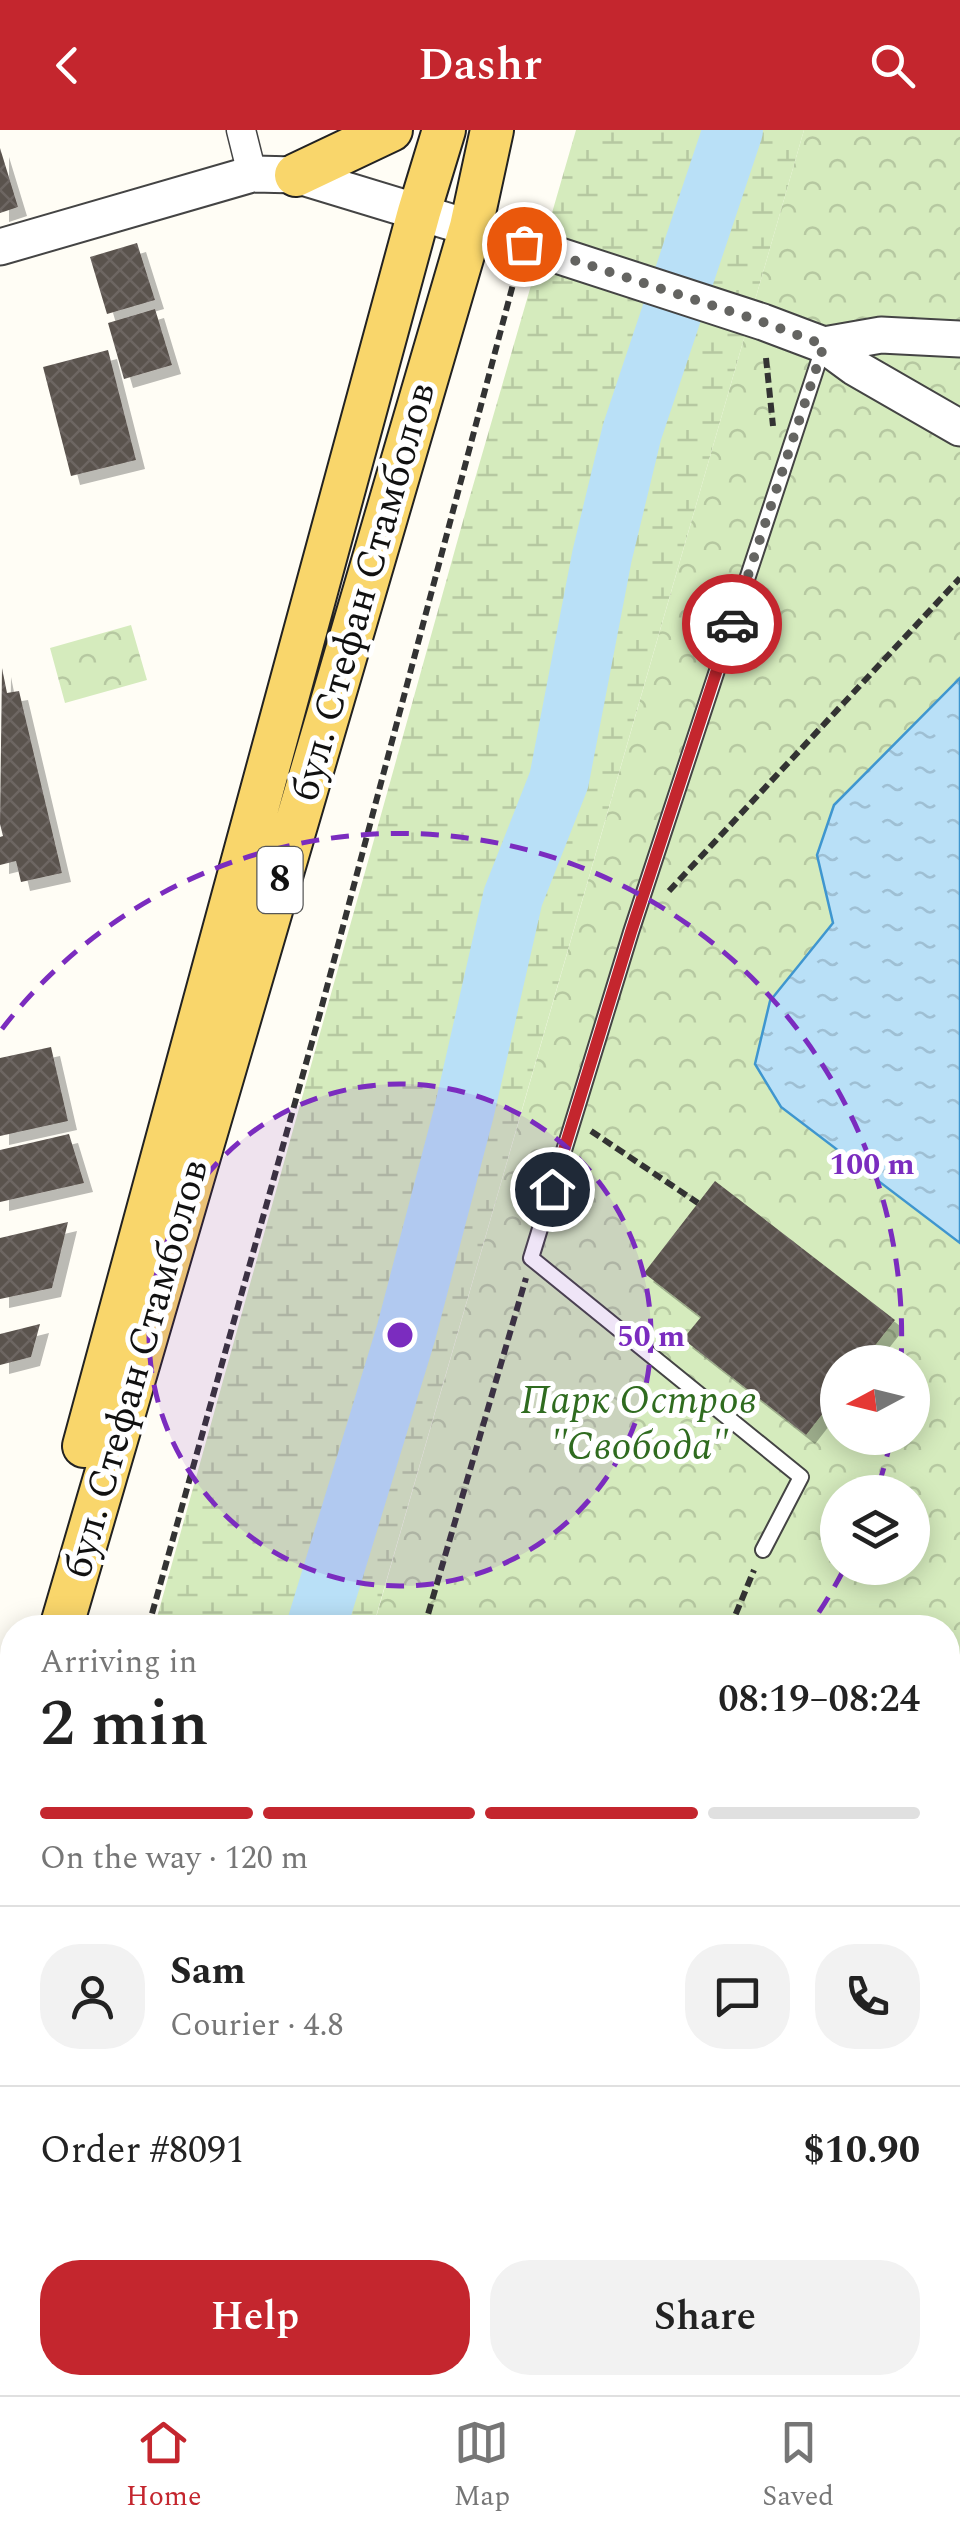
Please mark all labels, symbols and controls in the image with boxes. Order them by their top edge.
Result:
text: Dashr [418,31,542,100]
icon: back [40,38,95,93]
icon: search [865,38,920,93]
pin [482,202,567,287]
icon: bag [497,217,552,272]
street label: бул. Стефан Стамболов [275,375,453,809]
courier [682,574,782,674]
icon: car [705,597,760,652]
road number: 8 [258,847,302,913]
text: 100 m [829,1142,915,1188]
pin [510,1147,595,1232]
street label: бул. Стефан Стамболов [48,1152,226,1586]
icon: home [525,1162,580,1217]
text: 50 m [617,1314,685,1360]
centre of rings [382,1317,418,1353]
north arrow [820,1345,930,1455]
map controls [820,1345,930,1585]
park label: Парк Остров "Свобода" [521,1371,757,1478]
button: layers [820,1475,930,1585]
text: Arriving in [40,1638,197,1687]
text: 08:19–08:24 [718,1671,920,1729]
text: 2 min [40,1675,209,1774]
text: On the way · 120 m [40,1834,308,1883]
text: Sam [170,1943,246,2001]
button: person [40,1944,145,2049]
button: chat [685,1944,790,2049]
button: phone [815,1944,920,2049]
text: Courier · 4.8 [170,2001,343,2050]
text: Order #8091 [40,2122,245,2180]
text: $10.90 [803,2122,920,2180]
button: Help [40,2260,470,2375]
button: Share [490,2260,920,2375]
tab: Home [126,2415,202,2518]
tab: Map [454,2415,510,2518]
tab: Saved [762,2415,834,2518]

